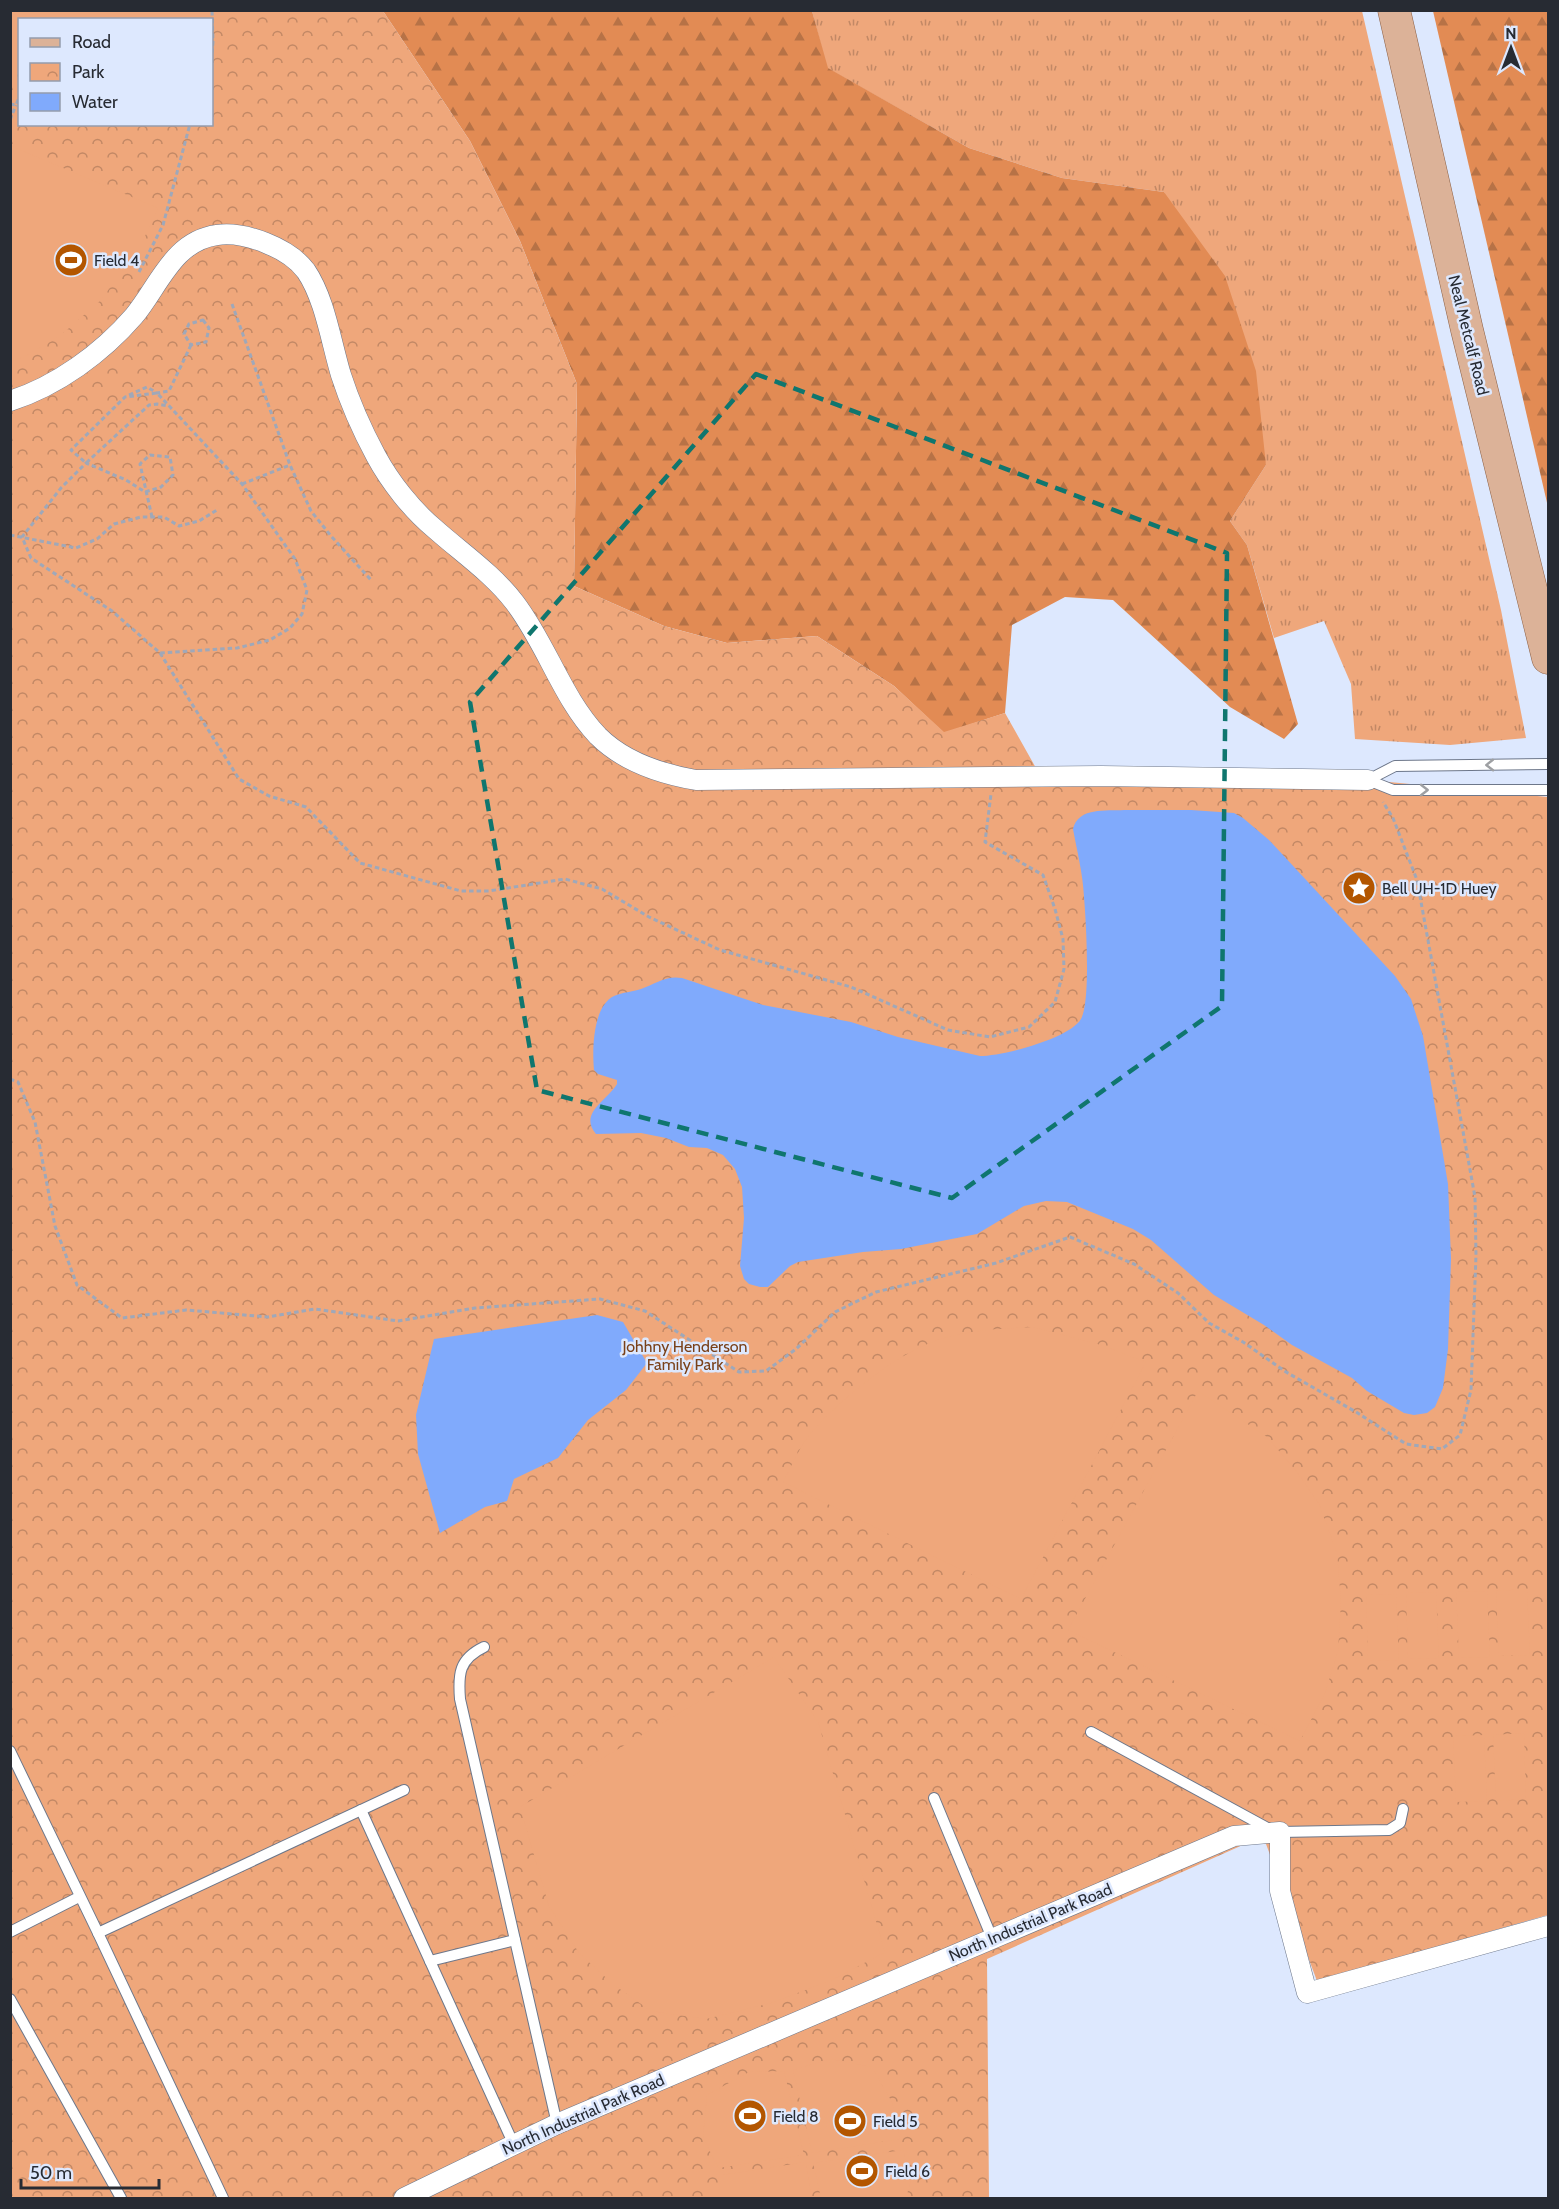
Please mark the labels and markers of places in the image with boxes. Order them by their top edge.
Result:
sports icon: Field 4 [53,242,89,278]
place label: Field 4 [94,251,139,270]
place icon: Bell UH-1D Huey [1341,870,1377,906]
place label: Bell UH-1D Huey [1382,879,1496,898]
sports icon: Field 8 [732,2098,768,2134]
sports icon: Field 5 [832,2103,868,2139]
place label: Field 8 [773,2107,819,2126]
place label: Field 5 [873,2112,918,2131]
sports icon: Field 6 [844,2153,880,2189]
place label: Field 6 [885,2162,930,2181]

